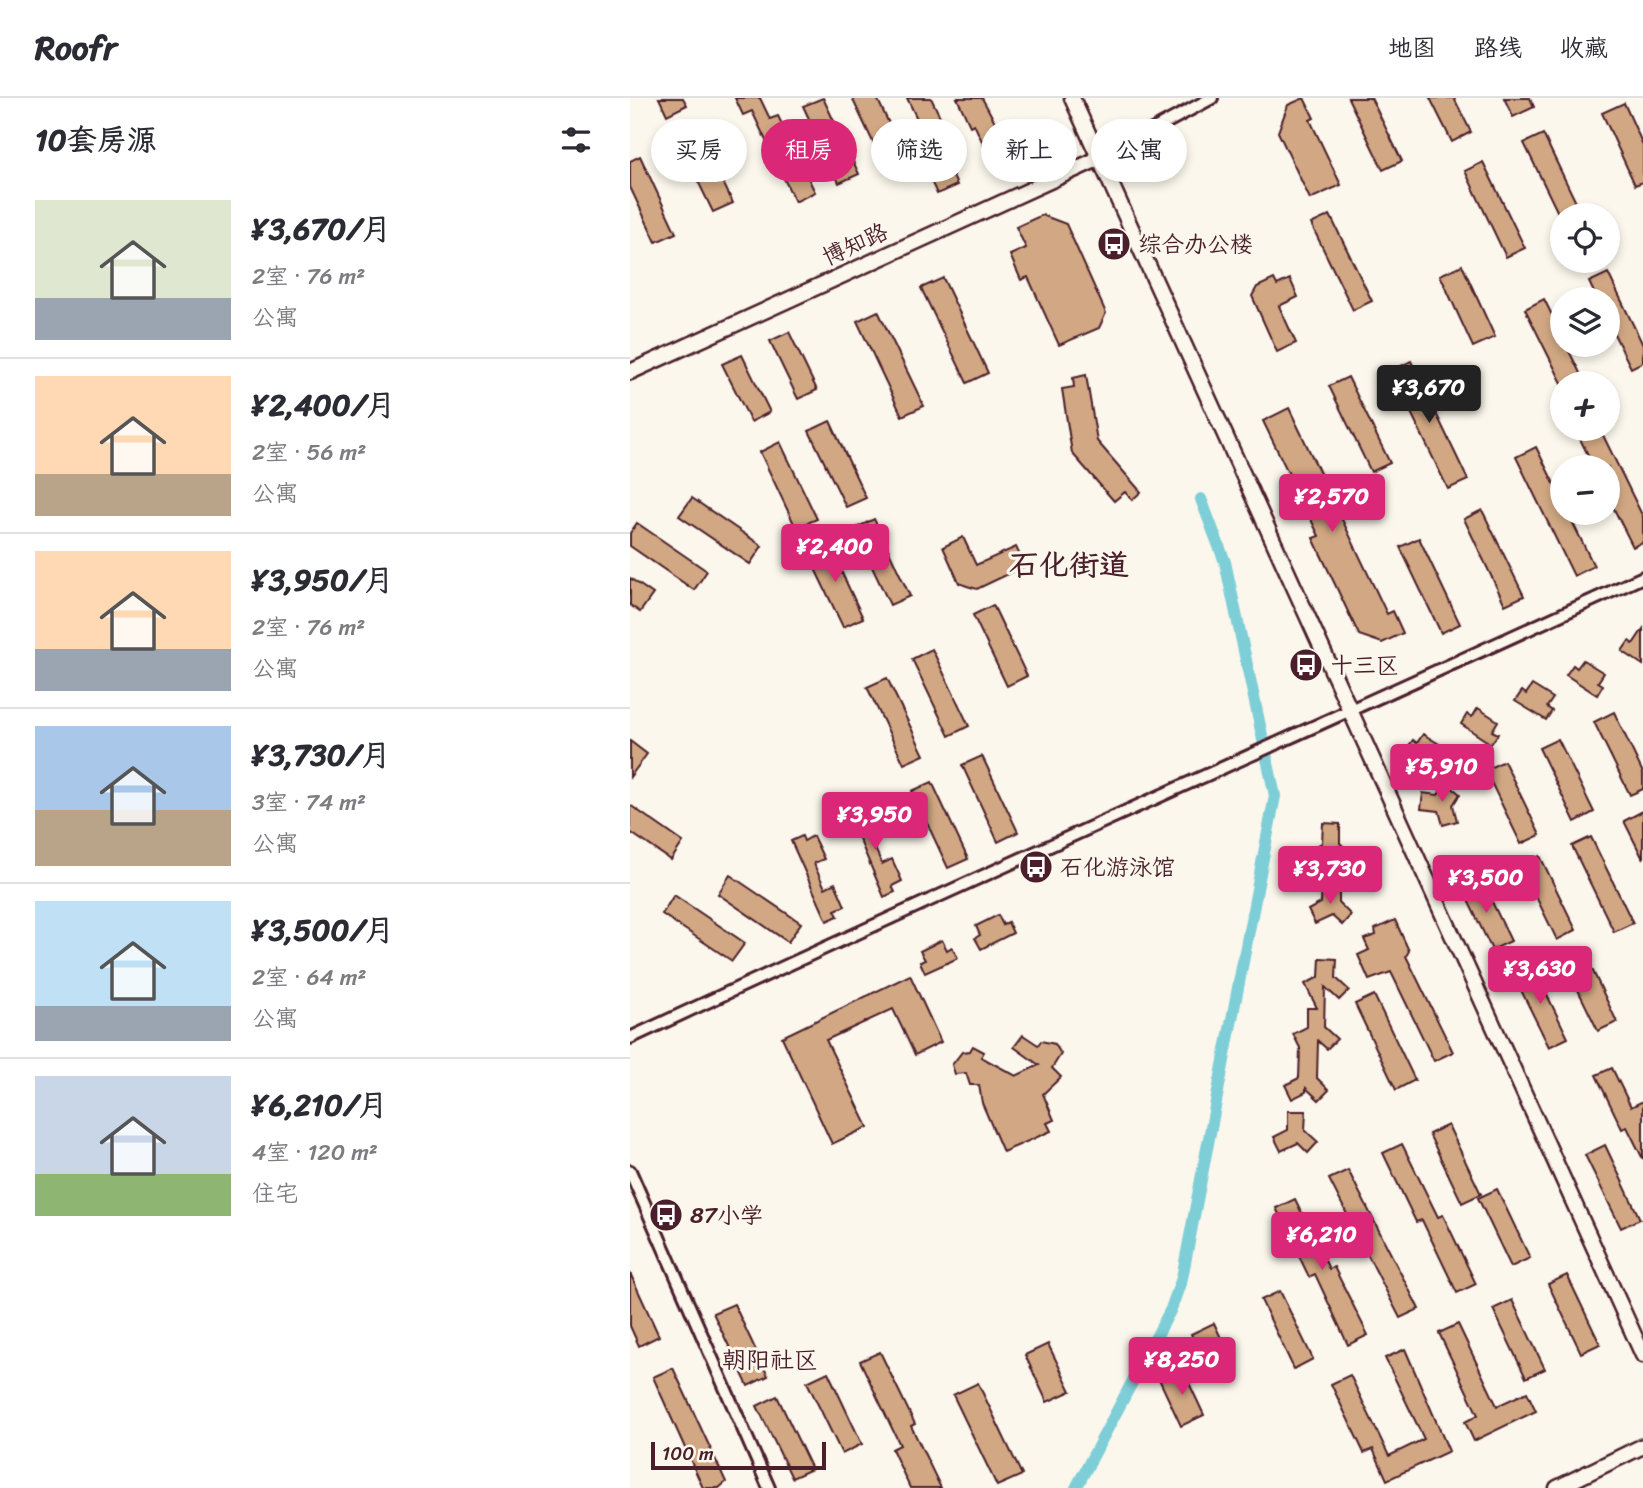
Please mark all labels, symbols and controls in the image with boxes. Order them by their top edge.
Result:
text: Roofr [35,19,117,77]
text: 地图 [1388,27,1436,69]
text: 路线 [1474,27,1522,69]
text: 收藏 [1560,27,1608,69]
text: 10套房源 [35,113,157,167]
chip: 买房 [651,119,747,182]
chip: 租房 [761,119,857,182]
chip: 筛选 [871,119,967,182]
chip: 新上 [981,119,1077,182]
chip: 公寓 [1091,119,1187,182]
icon: filters [557,121,595,159]
text: ¥3,670/月 [252,202,391,256]
map controls [1550,203,1620,525]
button: locate [1550,203,1620,273]
street label: 博知路 [815,211,895,278]
place label: 综合办公楼 [1138,224,1253,265]
bus stop icon: 综合办公楼 [1095,225,1133,263]
icon: home [91,228,175,312]
text: 2室 · 76 m² [252,256,365,297]
button: layers [1550,287,1620,357]
text: 公寓 [252,297,298,338]
pin: ¥3,670 [1372,366,1486,425]
text: ¥3,670 [1393,367,1465,408]
button: + [1550,371,1620,441]
text: ¥2,400/月 [252,378,396,432]
icon: home [91,404,175,488]
text: 2室 · 56 m² [252,432,366,473]
button: − [1550,455,1620,525]
text: 公寓 [252,473,298,514]
pin: ¥2,570 [1275,474,1389,534]
text: ¥2,570 [1295,476,1369,517]
pin: ¥2,400 [778,524,892,584]
text: ¥2,400 [797,526,873,567]
district label: 石化街道 [1009,538,1129,592]
text: ¥3,950/月 [252,553,394,607]
icon: home [91,579,175,663]
text: 2室 · 76 m² [252,607,365,648]
place label: 十三区 [1330,645,1399,686]
bus stop icon: 十三区 [1287,646,1325,684]
text: 公寓 [252,648,298,689]
text: ¥3,730/月 [252,728,391,782]
pin: ¥5,910 [1385,744,1499,804]
text: ¥5,910 [1406,746,1478,787]
icon: home [91,754,175,838]
text: 3室 · 74 m² [252,782,366,823]
pin: ¥3,950 [818,792,932,852]
text: ¥3,950 [838,794,912,835]
text: 公寓 [252,823,298,864]
pin: ¥3,730 [1273,846,1387,906]
place label: 石化游泳馆 [1060,847,1175,888]
bus stop icon: 石化游泳馆 [1017,848,1055,886]
text: ¥3,730 [1294,848,1366,889]
pin: ¥3,500 [1429,856,1543,915]
text: ¥3,500 [1449,857,1523,898]
text: ¥3,500/月 [252,903,394,957]
icon: home [91,929,175,1013]
pin: ¥3,630 [1483,946,1597,1006]
text: ¥3,630 [1504,948,1576,989]
text: 2室 · 64 m² [252,957,367,998]
text: 公寓 [252,998,298,1039]
text: ¥6,210/月 [252,1078,388,1132]
icon: home [91,1104,175,1188]
text: 4室 · 120 m² [252,1132,378,1173]
text: 住宅 [252,1173,298,1214]
place label: 87小学 [690,1195,763,1236]
bus stop icon: 87小学 [647,1196,685,1234]
pin: ¥6,210 [1265,1212,1379,1272]
text: ¥6,210 [1287,1214,1357,1255]
pin: ¥8,250 [1125,1338,1239,1397]
district label: 朝阳社区 [722,1339,818,1381]
text: ¥8,250 [1145,1339,1219,1380]
text: 100 m [662,1437,714,1470]
scale bar [651,1439,826,1471]

